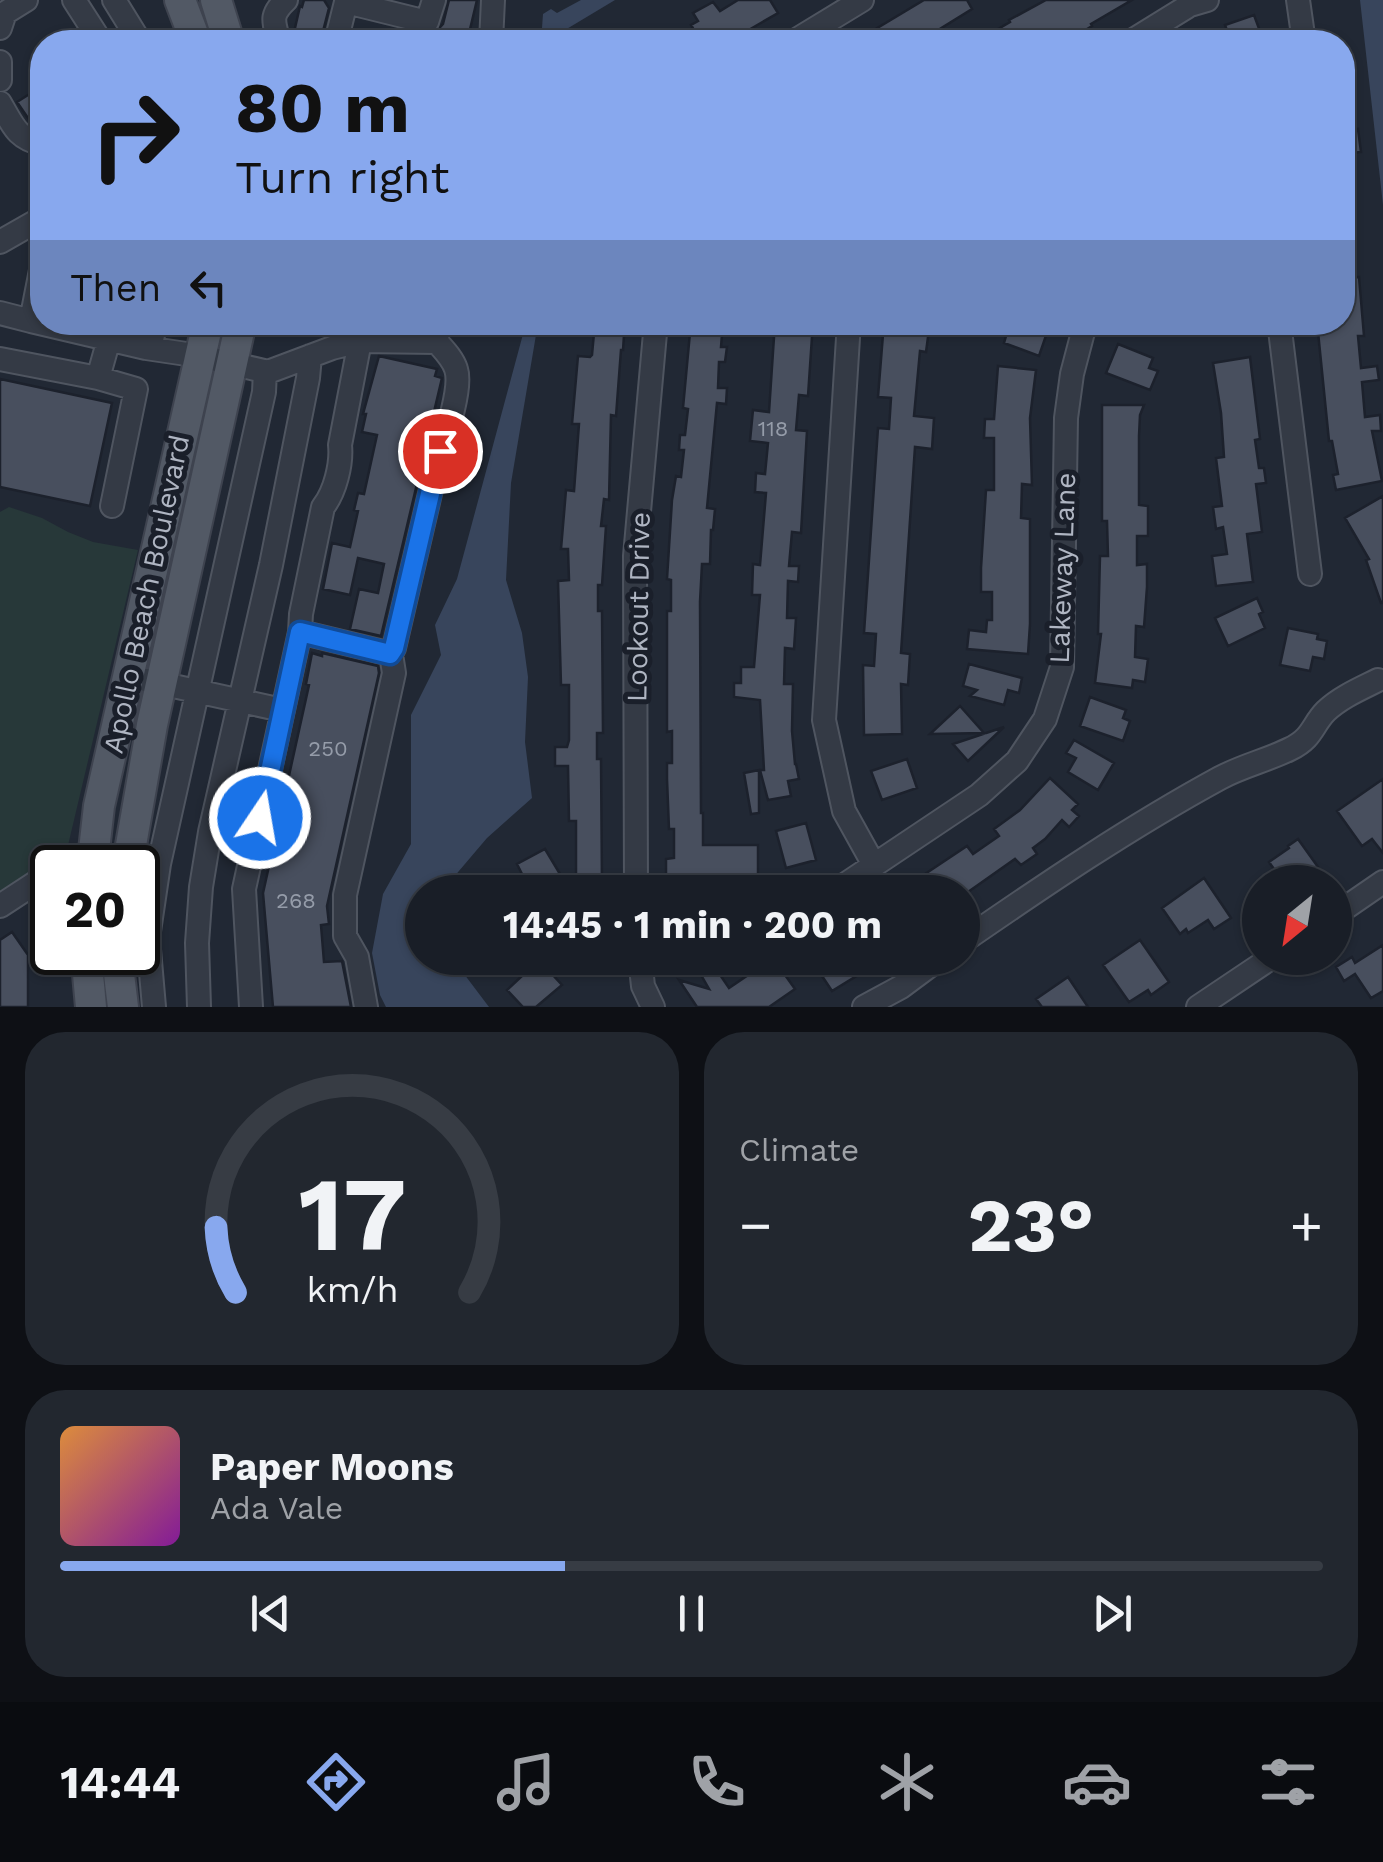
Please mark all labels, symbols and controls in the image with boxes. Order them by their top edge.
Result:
text: 80 m [235,67,410,149]
icon: right [70,70,200,200]
text: Turn right [235,151,449,204]
icon: left [181,260,236,315]
text: Then [70,266,161,310]
pin [398,409,483,494]
house number: 118 [758,416,788,441]
icon: arrive [413,424,468,479]
street label: Apollo Beach Boulevard [97,432,196,756]
street label: Lakeway Lane [1043,472,1082,664]
street label: Lookout Drive [620,512,657,702]
house number: 250 [308,736,348,761]
position arrow [208,766,312,870]
speed limit sign: 20 [30,845,160,975]
north arrow [1242,865,1352,975]
map controls [1242,865,1352,975]
house number: 268 [276,888,316,913]
text: 14:45 · 1 min · 200 m [503,903,882,947]
text: Climate [739,1131,859,1169]
text: 17 [298,1153,406,1275]
text: 23° [968,1181,1094,1269]
text: − [739,1193,772,1257]
text: + [1290,1193,1323,1257]
text: km/h [306,1269,398,1311]
text: Paper Moons [210,1445,454,1489]
text: Ada Vale [210,1489,343,1527]
icon: previous [243,1586,298,1641]
icon: pause [664,1586,719,1641]
icon: next [1085,1586,1140,1641]
icon: directions [301,1747,371,1817]
icon: music [491,1747,561,1817]
icon: phone [682,1747,752,1817]
icon: climate [872,1747,942,1817]
icon: car [1062,1747,1132,1817]
icon: filters [1253,1747,1323,1817]
text: 14:44 [60,1756,180,1809]

